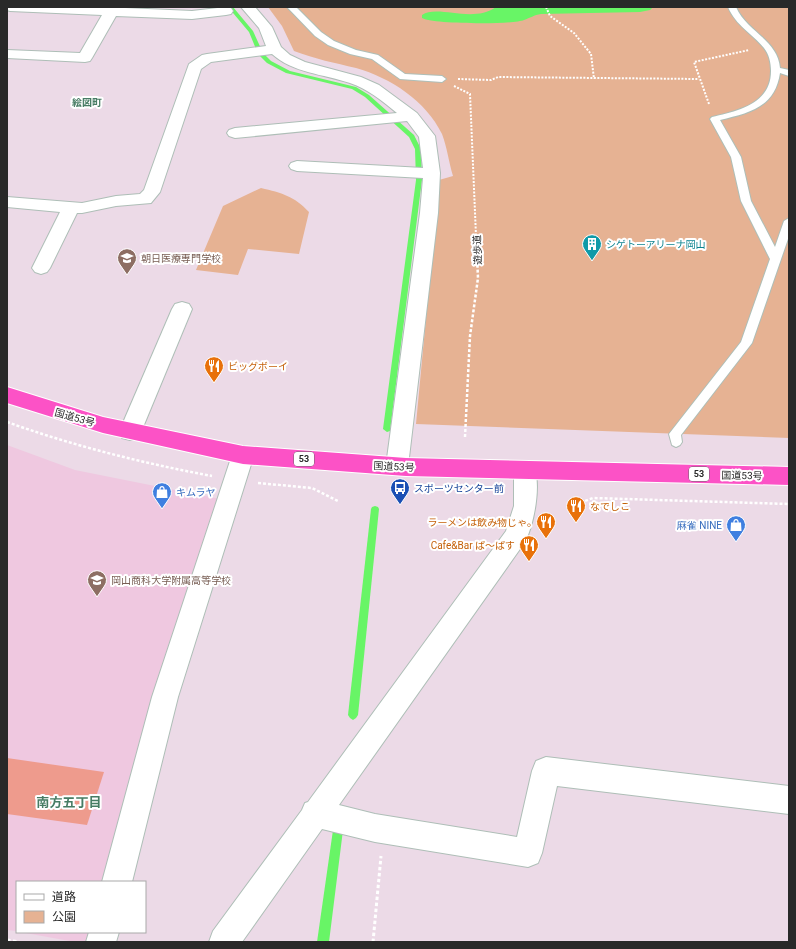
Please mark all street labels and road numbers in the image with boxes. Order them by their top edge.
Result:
street label: 遊歩道 [471,235,484,265]
street label: 国道53号 [54,407,96,428]
road number: 53 [294,452,314,466]
street label: 国道53号 [373,460,415,473]
road number: 53 [689,467,709,481]
street label: 国道53号 [721,470,763,481]

